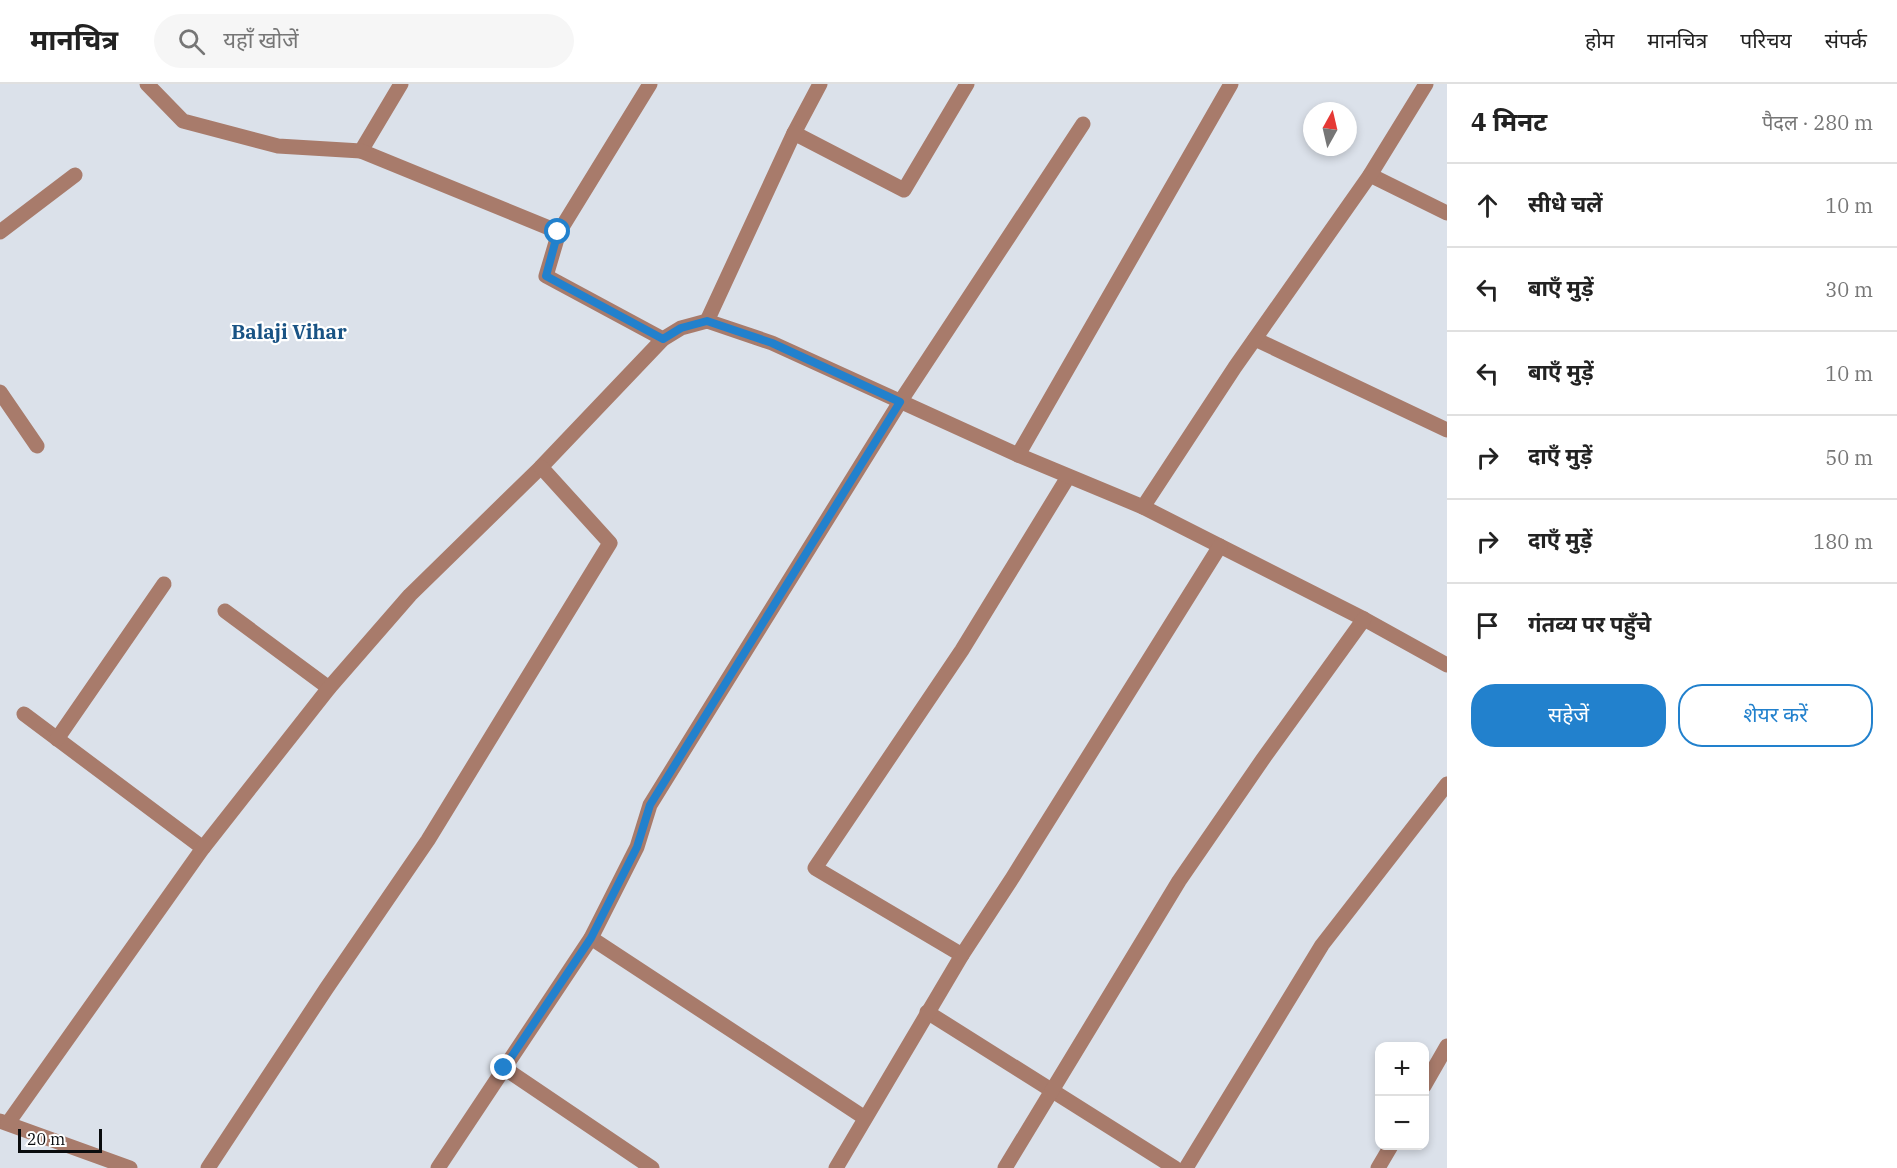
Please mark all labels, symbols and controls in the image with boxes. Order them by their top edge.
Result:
search box [154,14,574,68]
text: मानचित्र [30,21,118,58]
icon: search [175,25,208,58]
text: यहाँ खोजें [223,25,299,54]
text: होम [1585,26,1614,54]
text: मानचित्र [1647,26,1707,54]
text: परिचय [1740,26,1792,54]
text: संपर्क [1825,26,1867,54]
north arrow [1303,102,1357,156]
text: 4 मिनट [1471,104,1547,138]
text: पैदल · 280 m [1762,109,1873,136]
icon: ahead [1471,189,1504,222]
text: सीधे चलें [1528,189,1602,218]
text: 10 m [1825,192,1873,219]
route start [544,218,570,244]
icon: left [1471,273,1504,306]
text: बाएँ मुड़ें [1528,273,1593,302]
text: 30 m [1825,276,1873,303]
district label: Balaji Vihar [231,318,347,345]
icon: left [1471,357,1504,390]
text: बाएँ मुड़ें [1528,357,1593,386]
text: 10 m [1825,360,1873,387]
icon: right [1471,441,1504,474]
text: दाएँ मुड़ें [1528,441,1592,470]
text: 50 m [1825,444,1873,471]
icon: right [1471,525,1504,558]
text: दाएँ मुड़ें [1528,525,1592,554]
text: 180 m [1813,528,1873,555]
icon: arrive [1471,609,1504,642]
text: गंतव्य पर पहुँचे [1528,609,1651,638]
button: सहेजें [1471,684,1666,747]
button: शेयर करें [1678,684,1873,747]
map controls [1375,1042,1429,1150]
button: + [1375,1042,1429,1096]
route end [490,1054,516,1080]
button: − [1375,1096,1429,1150]
scale bar [18,1126,102,1154]
text: 20 m [27,1129,65,1149]

